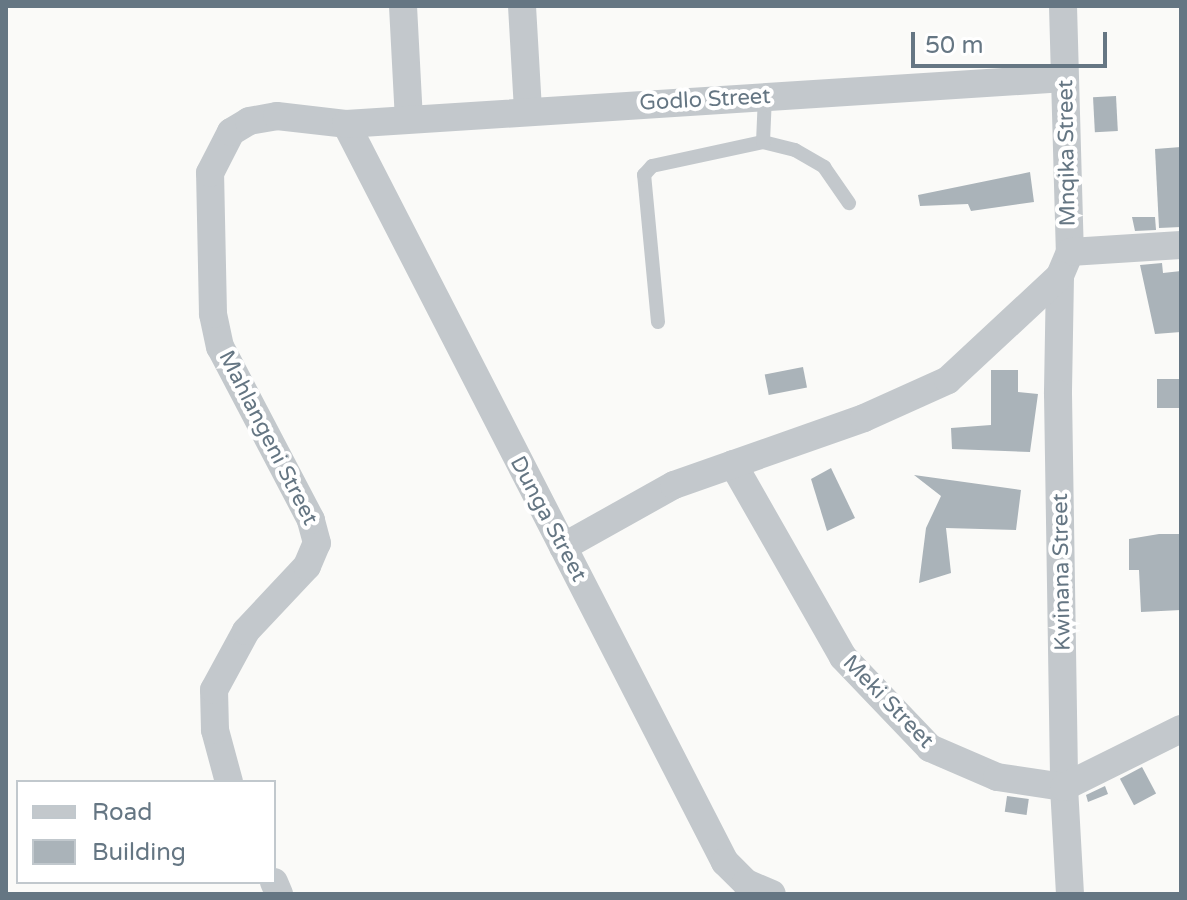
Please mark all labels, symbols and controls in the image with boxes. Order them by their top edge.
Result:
scale bar [915,16,1111,66]
text: 50 m [925,31,983,60]
street label: Mnqika Street [1053,80,1081,226]
street label: Godlo Street [639,83,771,117]
street label: Mahlangeni Street [213,346,323,530]
street label: Dunga Street [504,452,592,586]
street label: Kwinana Street [1047,493,1077,651]
street label: Meki Street [837,650,939,754]
legend [16,780,276,884]
text: Road [92,798,152,827]
text: Building [92,838,186,867]

